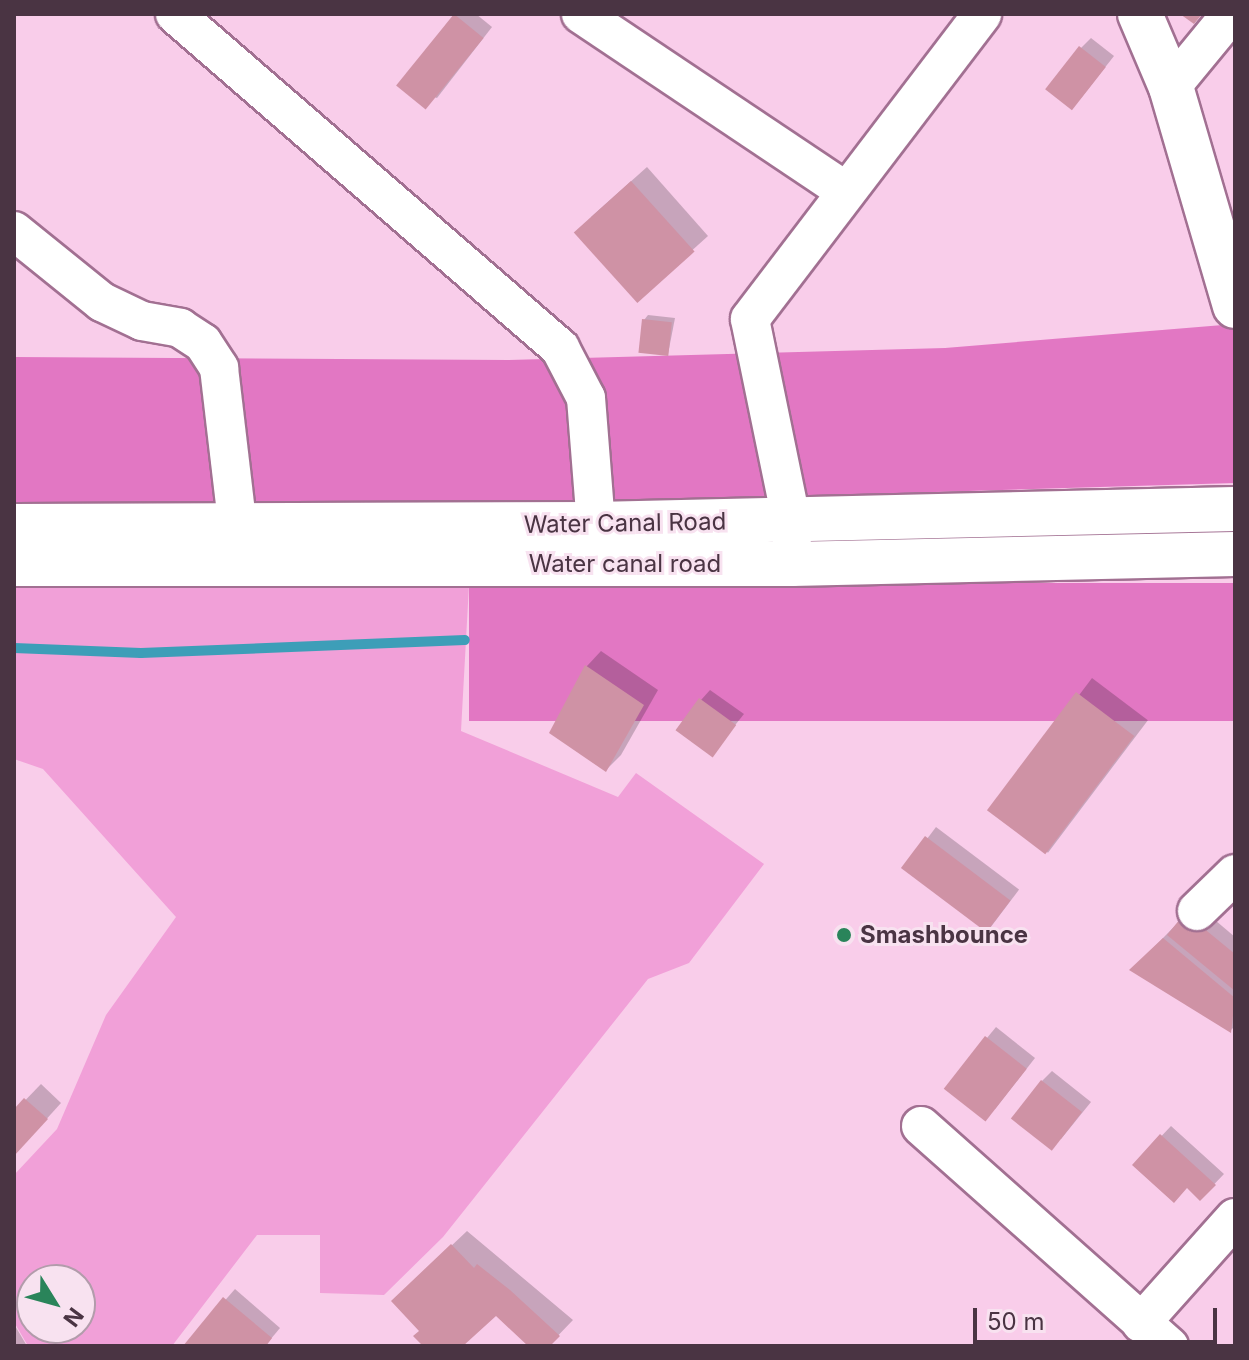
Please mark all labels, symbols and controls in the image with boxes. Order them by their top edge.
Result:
street label: Water Canal Road [524,507,726,539]
street label: Water canal road [529,550,721,578]
place label: Smashbounce [860,921,1028,949]
marker: Smashbounce [835,926,853,944]
north arrow [16,1264,96,1344]
scale bar [977,1292,1221,1342]
text: N [58,1303,89,1332]
text: 50 m [987,1307,1045,1336]

